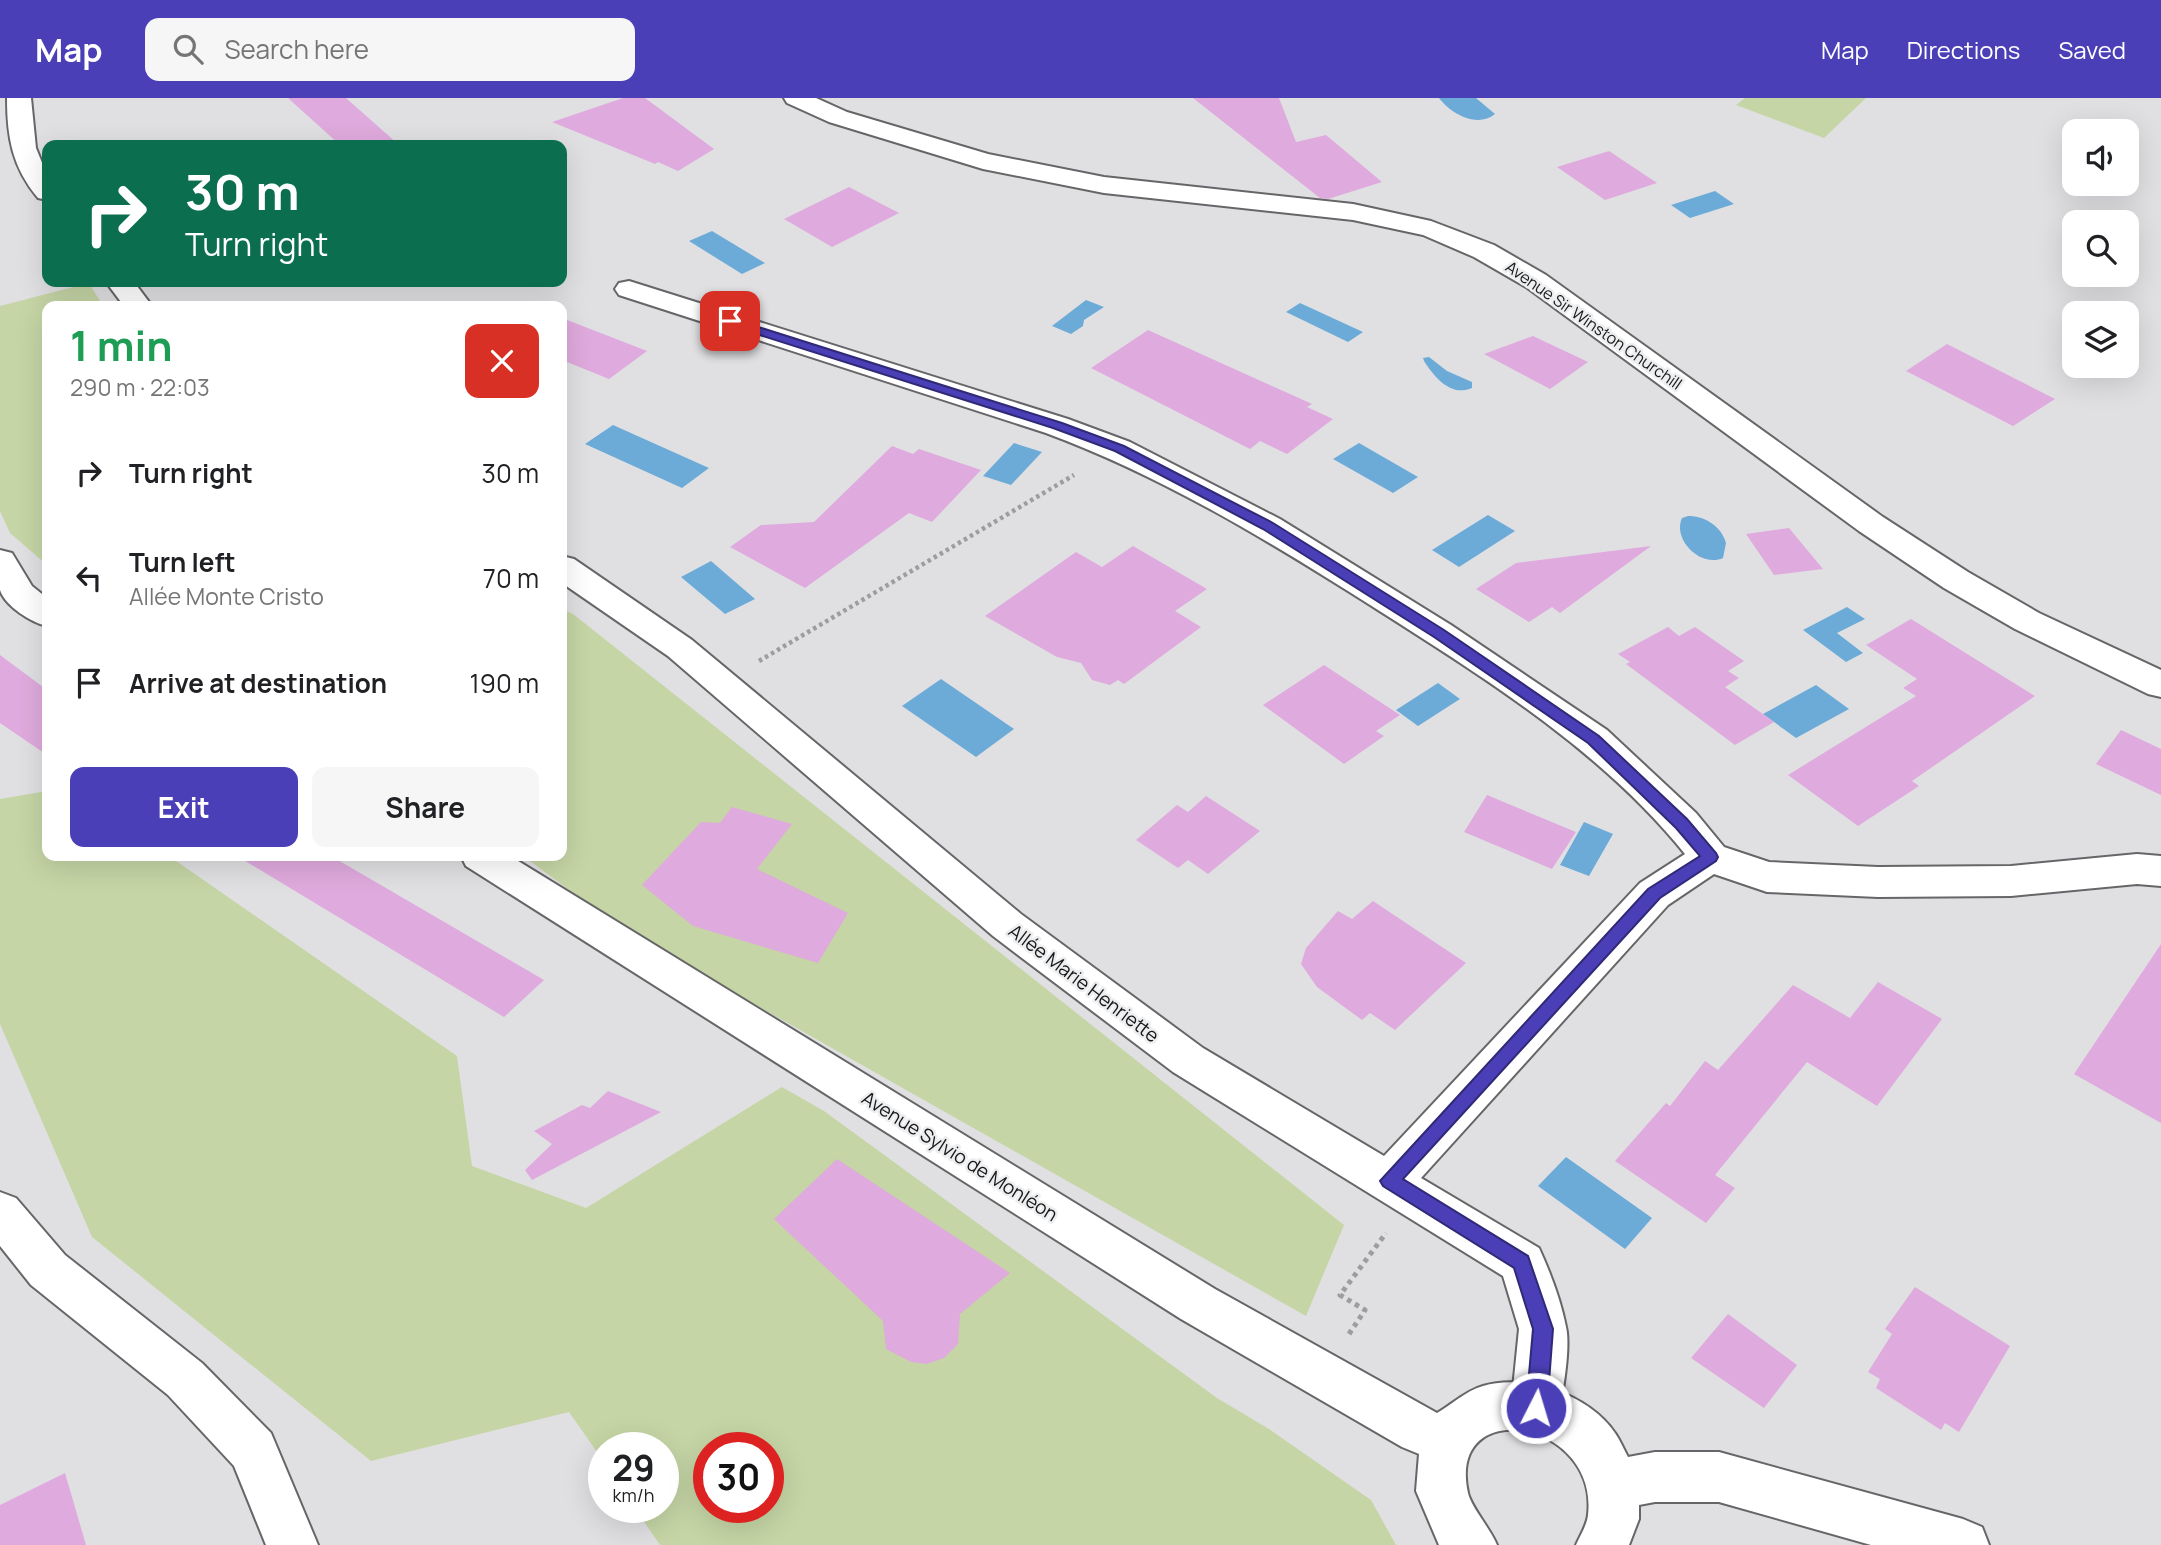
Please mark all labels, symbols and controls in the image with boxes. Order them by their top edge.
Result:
search box [145,18,635,81]
text: Map [35,27,103,72]
icon: search [169,30,207,68]
text: Search here [225,31,369,67]
text: Map [1821,33,1869,66]
text: Directions [1907,33,2020,66]
text: Saved [2058,33,2126,66]
map controls [2062,119,2139,378]
button: sound [2062,119,2139,196]
text: 30 m [185,158,300,225]
icon: right [70,168,161,259]
button: search [2062,210,2139,287]
text: Turn right [185,222,328,266]
street label: Avenue Sir Winston Churchill [1501,256,1687,394]
pin [700,291,760,351]
button: layers [2062,301,2139,378]
icon: arrive [711,302,749,340]
text: 1 min [70,316,173,374]
button: close [465,324,539,398]
text: 290 m · 22:03 [70,371,210,403]
icon: right [70,454,108,492]
text: Turn right [129,455,253,491]
text: 30 m [482,455,539,491]
text: Turn left [129,544,236,580]
icon: left [70,559,108,597]
text: 70 m [483,560,539,596]
text: Allée Monte Cristo [129,580,324,612]
icon: arrive [70,664,108,702]
text: Arrive at destination [129,665,387,701]
text: 190 m [470,665,539,701]
button: Exit [70,767,298,847]
button: Share [312,767,539,847]
street label: Allée Marie Henriette [1003,918,1165,1048]
street label: Avenue Sylvio de Monléon [857,1085,1063,1227]
position arrow [1499,1371,1573,1445]
speed limit sign: 30 [693,1432,784,1523]
text: 29 [612,1444,655,1492]
text: km/h [613,1483,654,1507]

